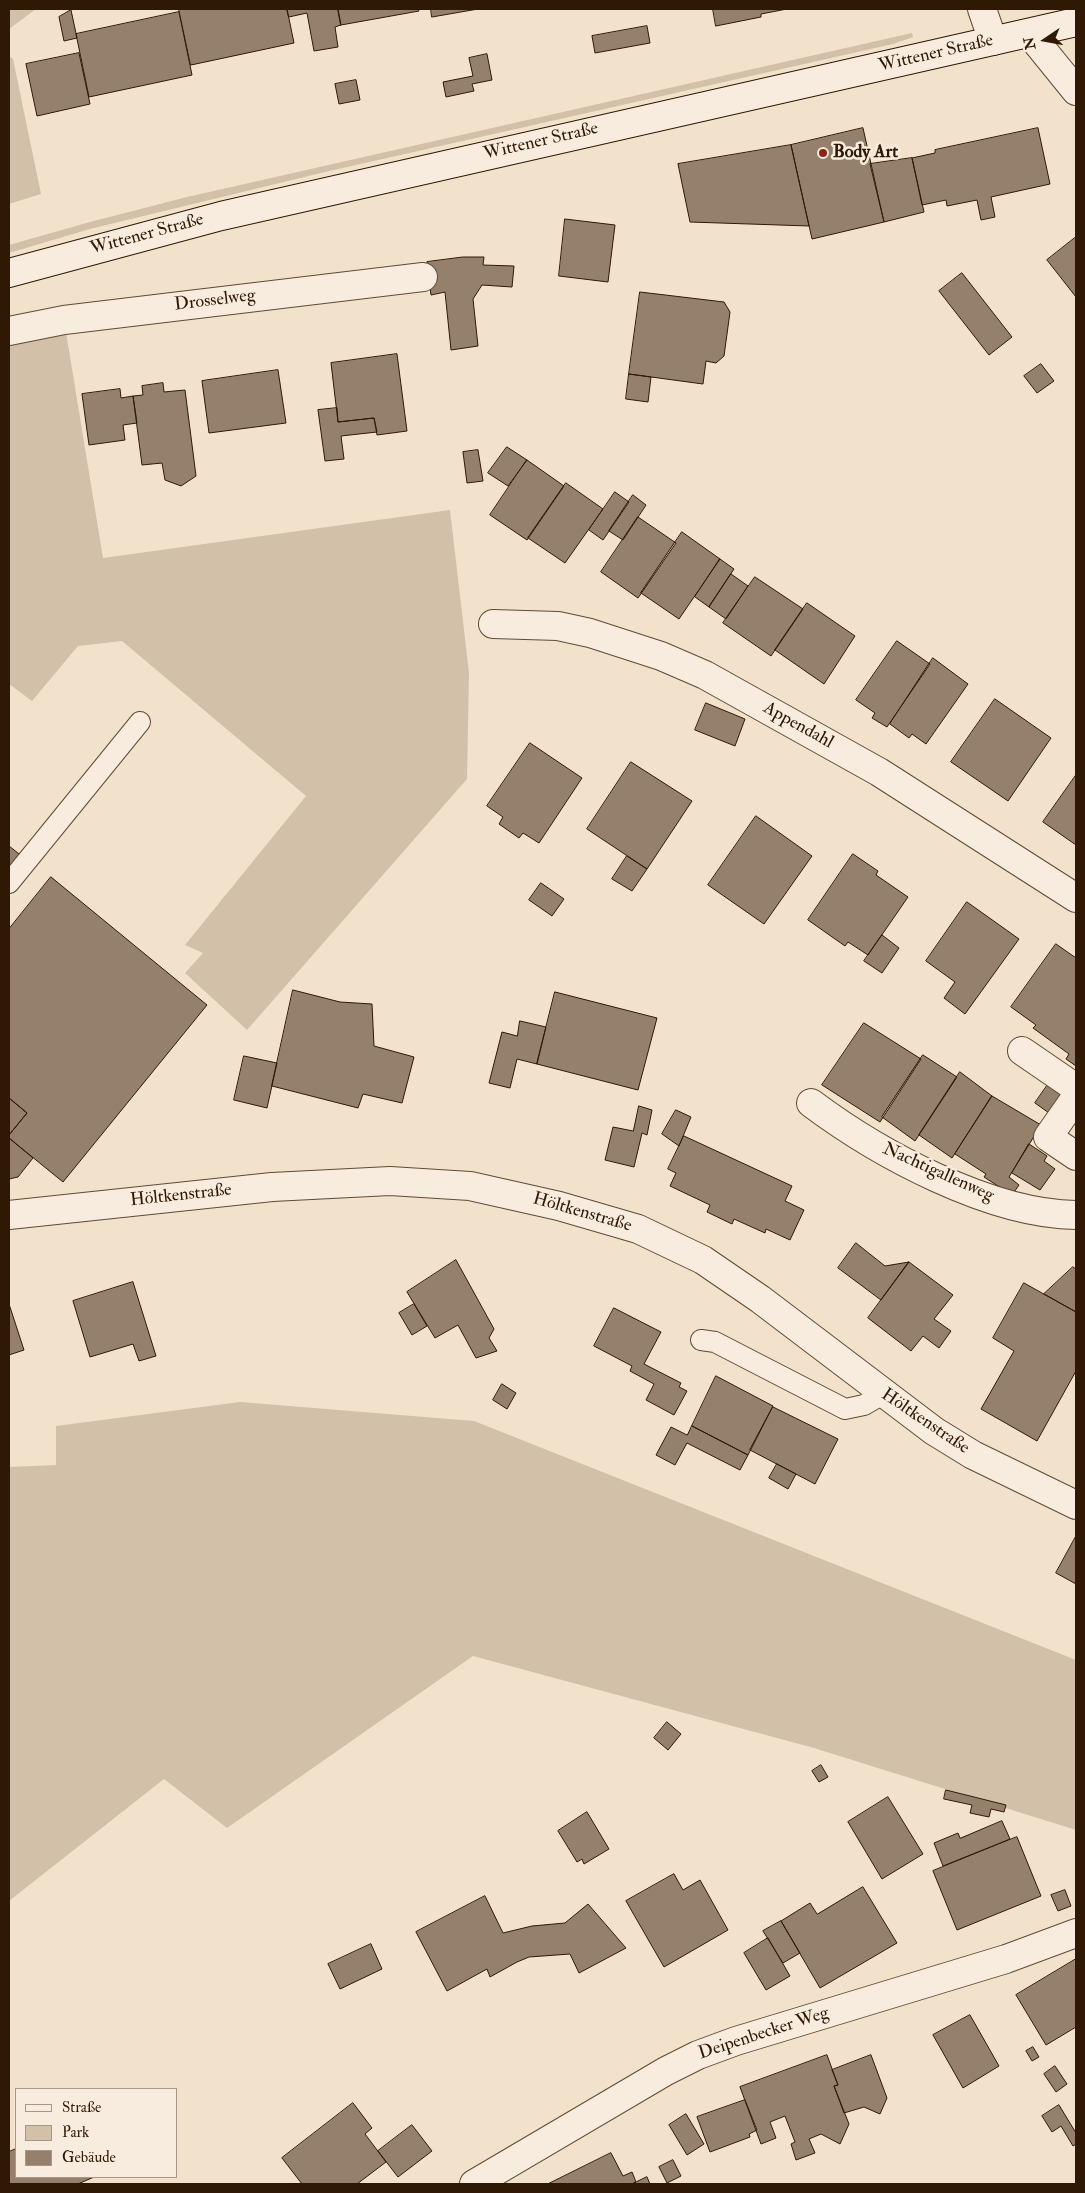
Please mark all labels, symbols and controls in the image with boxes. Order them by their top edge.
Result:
north arrow [1020,15,1070,65]
street label: Wittener Straße [877,30,995,78]
text: N [1020,35,1039,51]
street label: Wittener Straße [482,118,600,166]
place label: Body Art [833,142,898,164]
marker: Body Art [817,147,829,159]
street label: Wittener Straße [88,209,206,261]
street label: Drosselweg [173,285,257,317]
street label: Appendahl [759,698,837,754]
street label: Nachtigallenweg [879,1139,997,1207]
street label: Höltkenstraße [129,1180,233,1212]
street label: Höltkenstraße [530,1189,634,1237]
street label: Höltkenstraße [877,1385,973,1459]
street label: Deipenbecker Weg [696,2003,832,2065]
legend [15,2088,178,2178]
text: Straße [62,2098,101,2117]
text: Park [62,2123,89,2142]
text: Gebäude [62,2148,116,2167]

